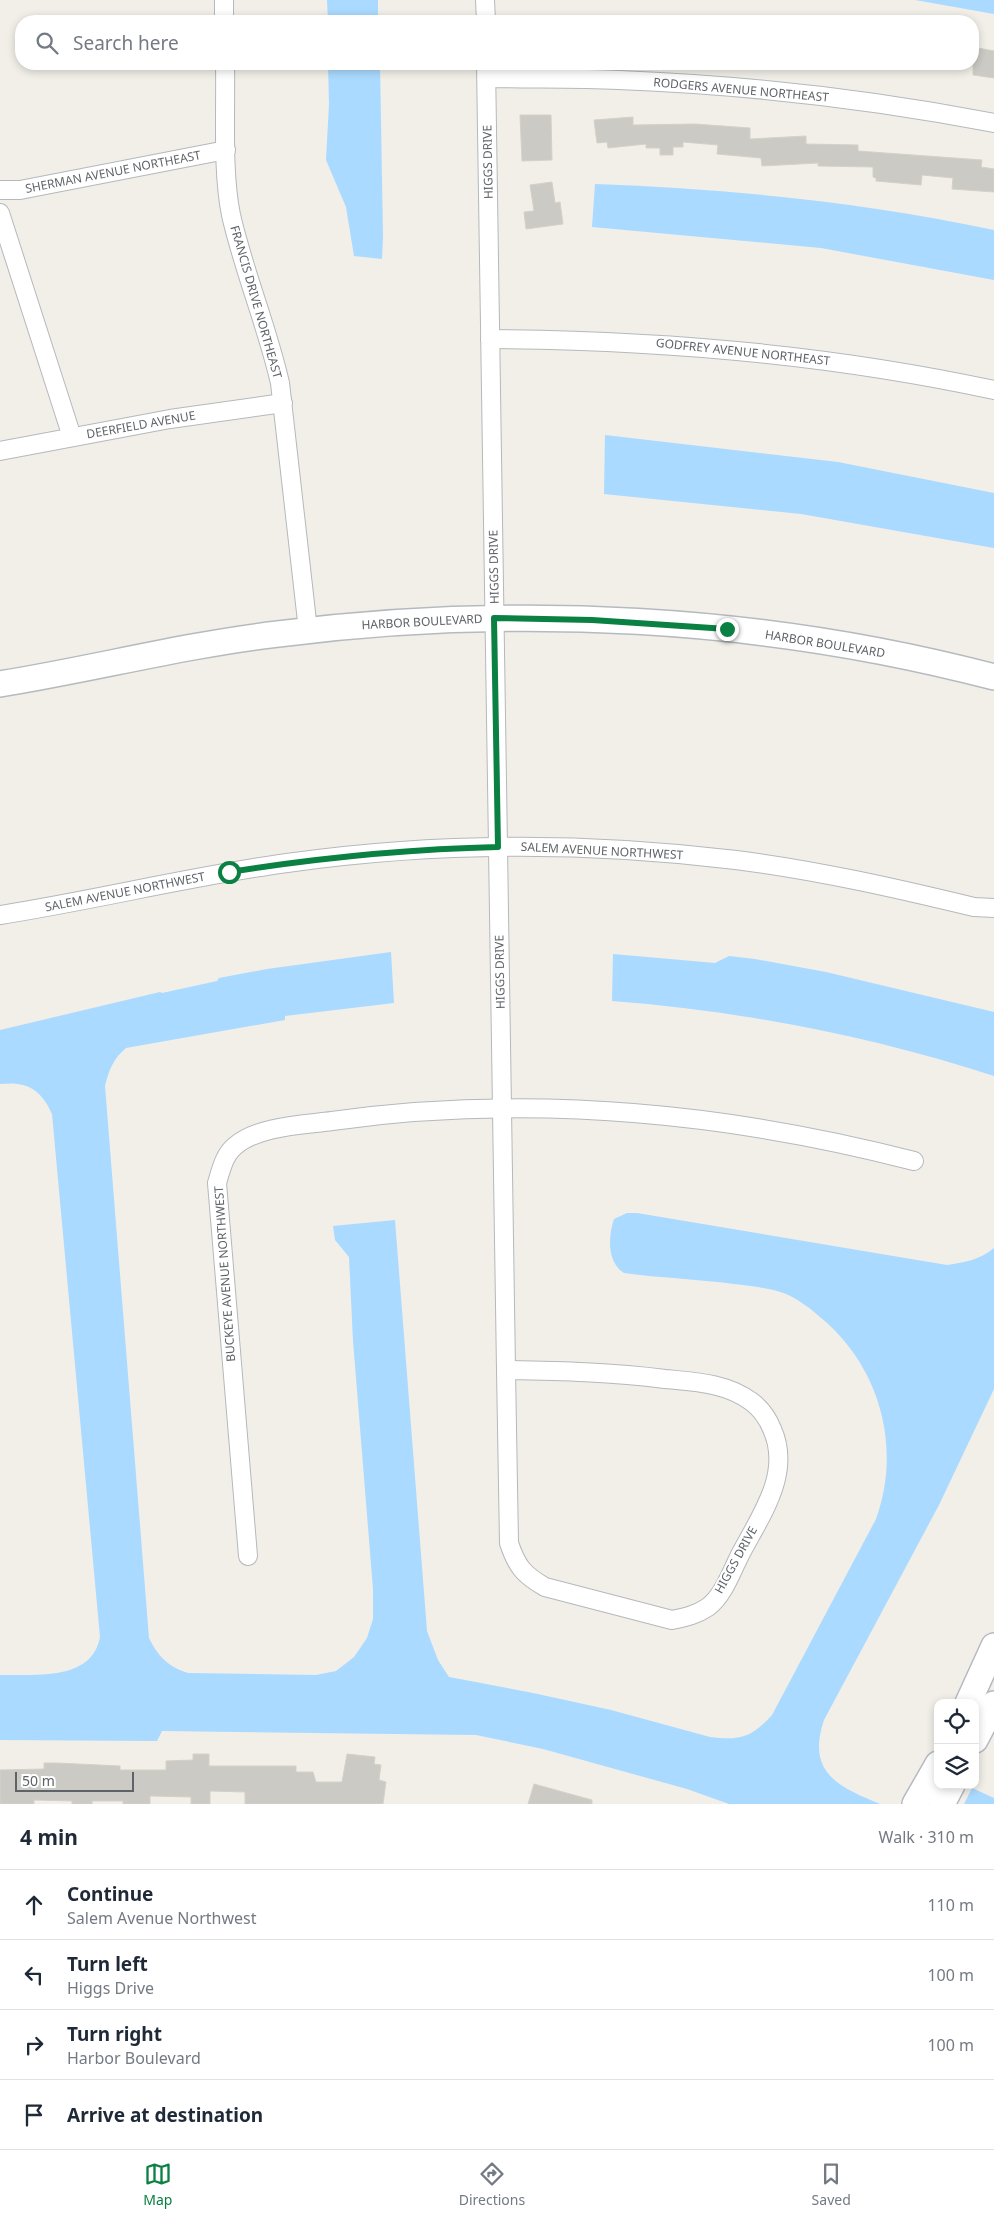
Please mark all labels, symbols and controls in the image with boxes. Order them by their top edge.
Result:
search box [15,15,979,70]
icon: search [33,29,61,57]
text: Search here [73,30,179,56]
street label: RODGERS AVENUE NORTHEAST [653,73,830,106]
street label: HIGGS DRIVE [478,125,497,199]
street label: SHERMAN AVENUE NORTHEAST [24,146,202,197]
street label: FRANCIS DRIVE NORTHEAST [227,223,287,381]
street label: GODFREY AVENUE NORTHEAST [655,334,831,369]
street label: DEERFIELD AVENUE [85,407,197,442]
street label: HIGGS DRIVE [484,530,503,604]
street label: HARBOR BOULEVARD [361,610,483,633]
route end [716,618,739,641]
street label: HARBOR BOULEVARD [764,626,887,661]
street label: SALEM AVENUE NORTHWEST [520,838,684,863]
route start [218,861,241,884]
street label: SALEM AVENUE NORTHWEST [43,868,207,915]
street label: HIGGS DRIVE [490,935,509,1009]
street label: BUCKEYE AVENUE NORTHWEST [210,1185,239,1363]
street label: HIGGS DRIVE [710,1523,761,1596]
map controls [934,1699,979,1789]
button: locate [934,1699,979,1744]
button: layers [934,1744,979,1789]
scale bar [15,1769,134,1792]
text: 50 m [22,1771,55,1790]
text: 4 min [20,1823,78,1851]
text: Walk · 310 m [879,1826,974,1848]
text: Continue [67,1881,153,1907]
icon: ahead [20,1891,48,1919]
text: 110 m [927,1894,974,1916]
text: Salem Avenue Northwest [67,1907,257,1929]
text: Turn left [67,1951,148,1977]
icon: left [20,1961,48,1989]
text: 100 m [927,1964,974,1986]
text: Higgs Drive [67,1977,154,1999]
text: Turn right [67,2021,162,2047]
icon: right [20,2031,48,2059]
text: 100 m [927,2034,974,2056]
text: Harbor Boulevard [67,2047,201,2069]
icon: arrive [20,2101,48,2129]
text: Arrive at destination [67,2102,263,2128]
tab: Map [143,2160,172,2209]
tab: Directions [459,2160,525,2209]
tab: Saved [812,2160,851,2209]

